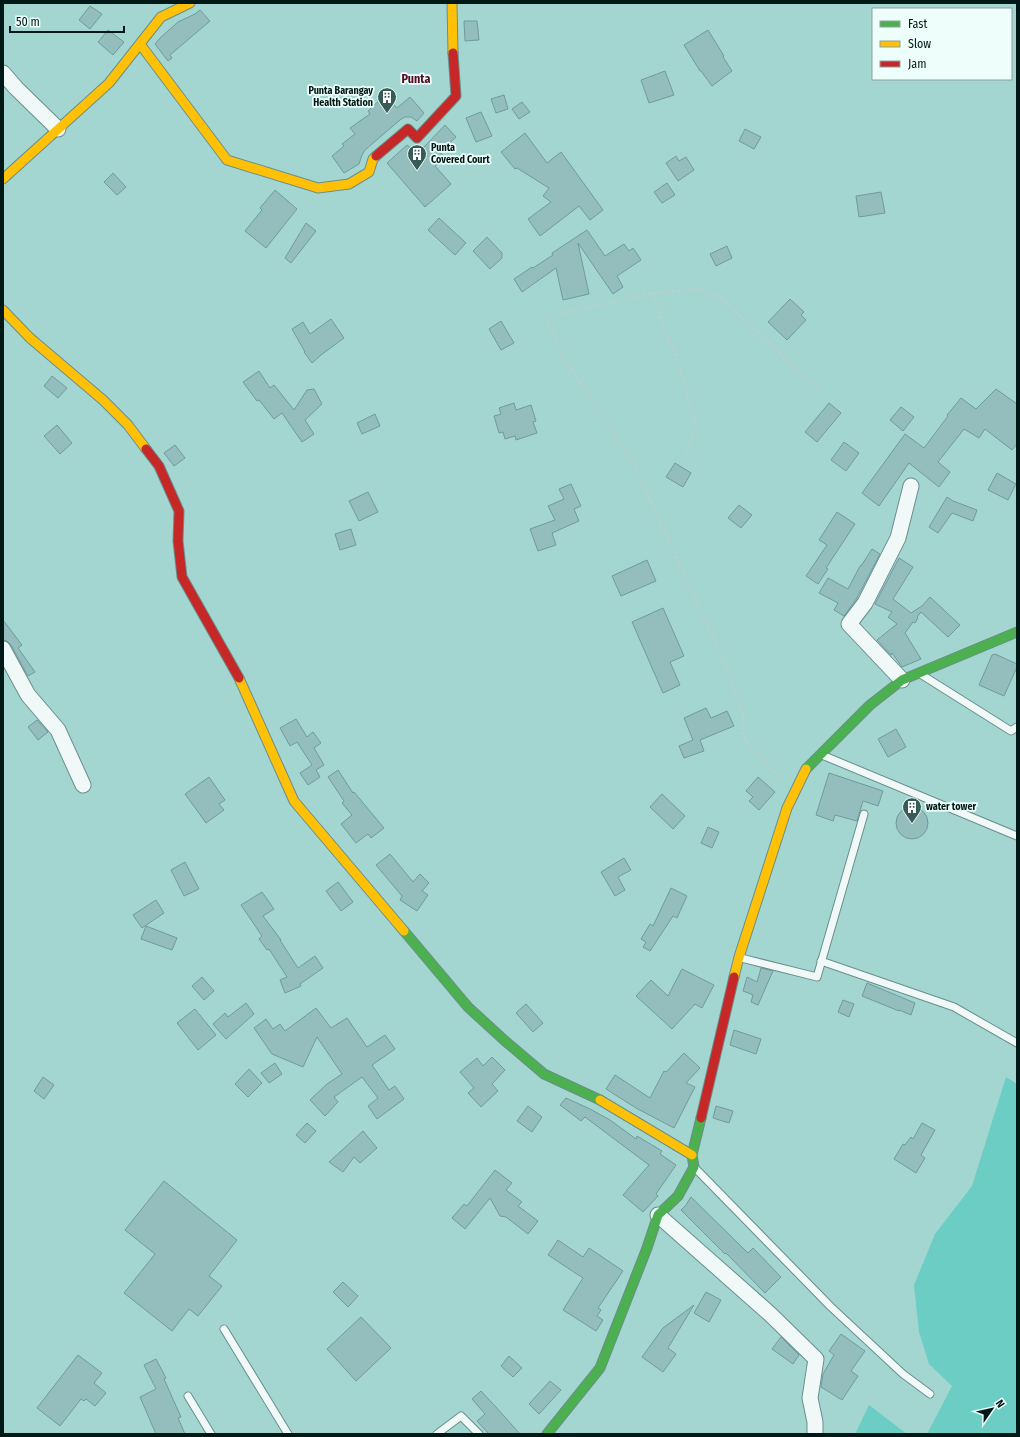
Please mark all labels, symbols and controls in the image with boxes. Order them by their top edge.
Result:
scale bar [10,8,124,34]
legend [872,8,1012,80]
text: 50 m [16,15,40,29]
text: Fast [908,17,927,31]
text: Slow [908,37,931,51]
text: Jam [908,57,926,71]
district label: Punta [402,72,430,86]
place label: Punta Barangay Health Station [308,85,373,109]
building icon: Punta Barangay Health Station [376,86,398,114]
place label: Punta Covered Court [431,142,490,166]
building icon: Punta Covered Court [406,143,428,171]
building icon: water tower [901,796,923,824]
place label: water tower [926,801,976,813]
north arrow [972,1389,1012,1429]
text: N [993,1397,1007,1410]

